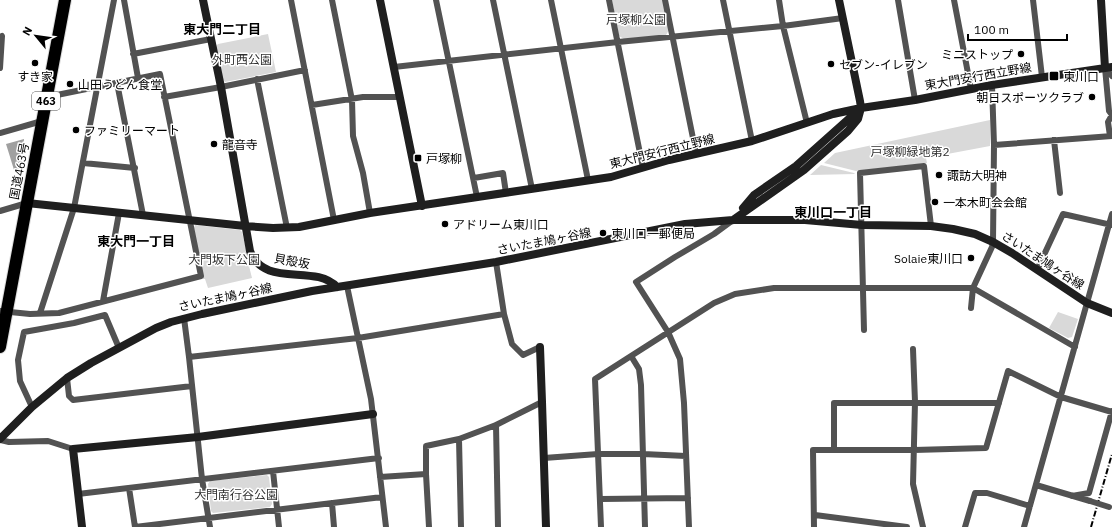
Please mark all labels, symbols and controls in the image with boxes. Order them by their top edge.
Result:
park label: 戸塚柳公園 [606,12,666,27]
north arrow [16,16,56,56]
scale bar [968,16,1067,42]
district label: 東大門二丁目 [183,21,261,38]
text: 100 m [974,22,1009,37]
text: N [19,24,35,38]
place label: ミニストップ [941,47,1013,62]
marker: ミニストップ [1016,49,1026,59]
park label: 外町西公園 [212,52,272,67]
place label: セブン-イレブン [839,57,928,72]
marker: すき家 [30,58,40,68]
marker: セブン-イレブン [826,59,836,69]
street label: 東大門安行西立野線 [924,59,1032,93]
place label: すき家 [17,69,53,84]
place label: 東川口 [1063,69,1099,84]
marker: 東川口 [1048,70,1060,82]
place label: 山田うどん食堂 [78,77,162,92]
marker: 山田うどん食堂 [65,79,75,89]
place label: 朝日スポーツクラブ [976,90,1084,105]
road number: 463 [32,92,60,110]
marker: 朝日スポーツクラブ [1087,92,1097,102]
place label: ファミリーマート [84,123,180,138]
marker: ファミリーマート [71,125,81,135]
street label: 東大門安行西立野線 [608,131,716,171]
place label: 龍音寺 [222,137,258,152]
marker: 龍音寺 [209,139,219,149]
street label: 国道463号 [6,141,32,201]
park label: 戸塚柳緑地第2 [870,144,950,159]
place label: 戸塚柳 [426,151,462,166]
marker: 戸塚柳 [413,153,423,163]
place label: 諏訪大明神 [947,168,1007,183]
marker: 諏訪大明神 [934,170,944,180]
place label: 一本木町会会館 [943,195,1027,210]
marker: 一本木町会会館 [930,197,940,207]
district label: 東川口一丁目 [794,204,872,221]
place label: アドリーム東川口 [453,217,549,232]
marker: アドリーム東川口 [440,219,450,229]
street label: さいたま鳩ヶ谷線 [496,225,592,257]
place label: 東川口一郵便局 [611,226,695,241]
marker: 東川口一郵便局 [598,228,608,238]
street label: さいたま鳩ヶ谷線 [999,228,1087,292]
district label: 東大門一丁目 [97,233,175,250]
street label: 貝殻坂 [273,250,311,272]
place label: Solaie東川口 [894,251,963,266]
park label: 大門坂下公園 [188,252,260,267]
marker: Solaie東川口 [966,253,976,263]
street label: さいたま鳩ヶ谷線 [177,280,273,314]
park label: 大門南行谷公園 [194,487,278,502]

